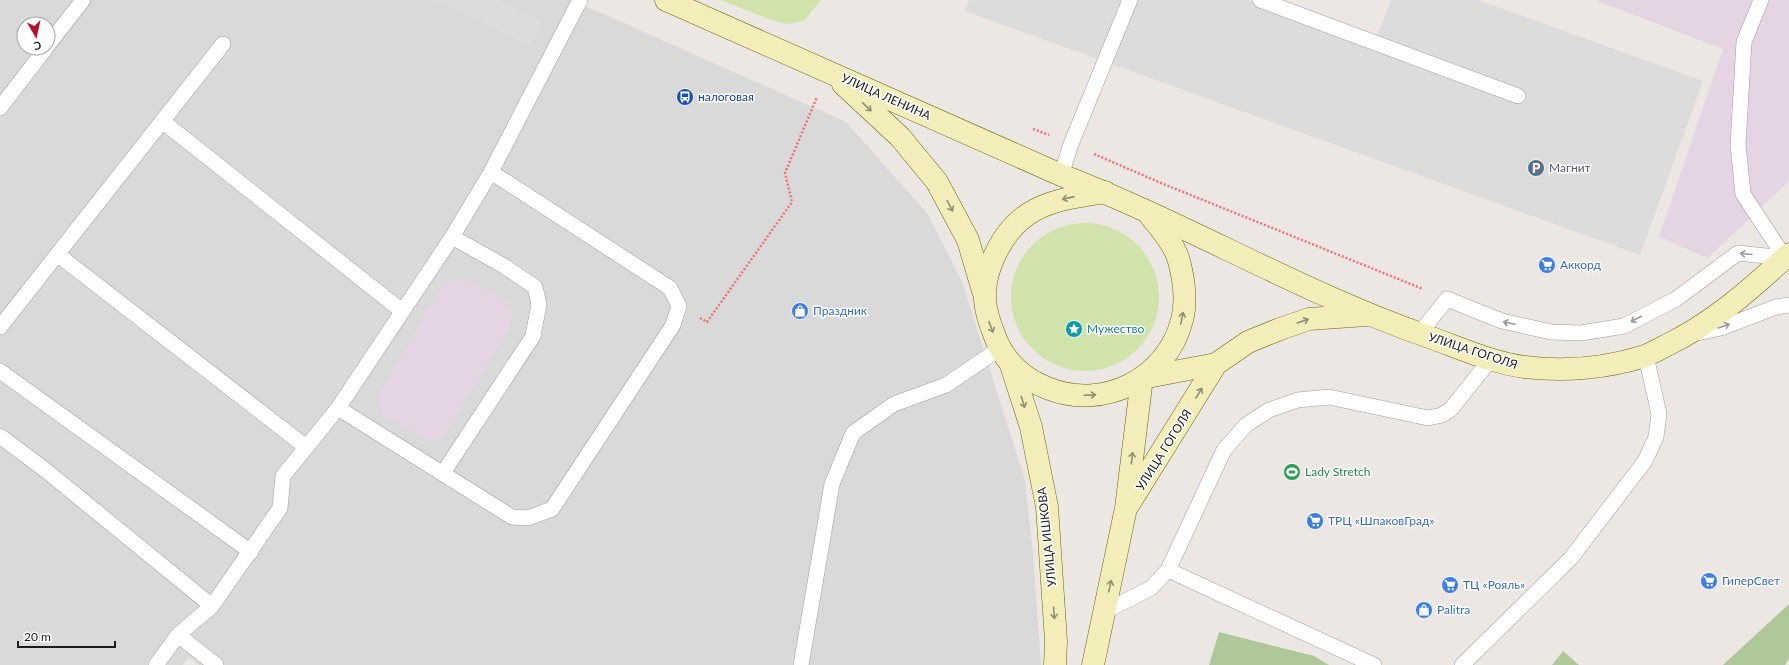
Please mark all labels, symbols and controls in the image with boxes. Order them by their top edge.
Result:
north arrow [16,16,56,56]
text: С [32,39,42,53]
street label: УЛИЦА ЛЕНИНА [839,70,934,123]
bus stop icon: налоговая [675,87,695,107]
place label: налоговая [698,89,754,104]
one-way arrow [862,102,872,111]
parking icon: Магнит [1526,158,1546,178]
place label: Магнит [1549,160,1591,175]
one-way arrow [1062,195,1075,203]
one-way arrow [947,200,954,212]
one-way arrow [1740,251,1753,258]
supermarket icon: Аккорд [1537,255,1557,275]
place label: Аккорд [1560,257,1602,272]
shop icon: Праздник [790,301,810,321]
place label: Праздник [813,303,868,318]
one-way arrow [1178,312,1186,325]
one-way arrow [1631,316,1643,324]
one-way arrow [1296,317,1309,324]
place icon: Мужество [1064,319,1084,339]
one-way arrow [1503,319,1516,327]
one-way arrow [987,321,995,333]
place label: Мужество [1087,321,1145,336]
one-way arrow [1718,322,1730,330]
street label: УЛИЦА ГОГОЛЯ [1427,329,1520,372]
one-way arrow [1195,387,1204,398]
one-way arrow [1083,392,1096,399]
one-way arrow [1020,395,1027,408]
street label: УЛИЦА ГОГОЛЯ [1133,406,1195,493]
one-way arrow [1128,452,1136,465]
sports icon: Lady Stretch [1282,462,1302,482]
place label: Lady Stretch [1305,464,1370,479]
street label: УЛИЦА ИШКОВА [1034,486,1059,588]
supermarket icon: ТРЦ «ШпаковГрад» [1305,511,1325,531]
place label: ТРЦ «ШпаковГрад» [1328,513,1434,528]
supermarket icon: ГиперСвет [1699,571,1719,591]
place label: ГиперСвет [1722,573,1780,588]
supermarket icon: ТЦ «Рояль» [1440,575,1460,595]
place label: ТЦ «Рояль» [1463,577,1525,592]
one-way arrow [1106,580,1114,593]
shop icon: Palitra [1414,600,1434,620]
place label: Palitra [1437,602,1470,617]
one-way arrow [1051,606,1058,619]
scale bar [18,623,115,649]
text: 20 m [24,629,51,644]

